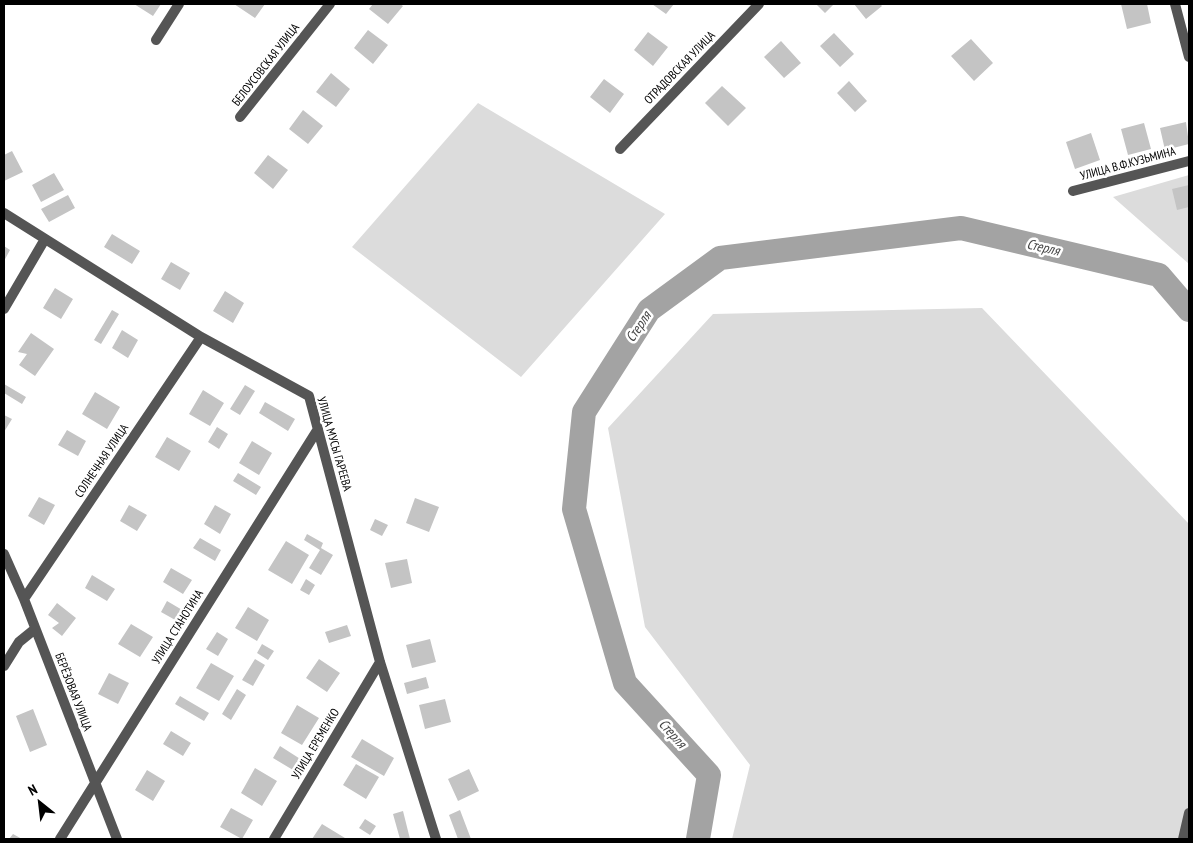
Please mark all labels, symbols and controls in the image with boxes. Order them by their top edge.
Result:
street label: БЕЛОУСОВСКАЯ УЛИЦА [229,21,303,109]
street label: ОТРАДОВСКАЯ УЛИЦА [642,29,718,107]
street label: УЛИЦА В.Ф.КУЗЬМИНА [1079,144,1177,184]
water label: Стерля [1025,236,1061,260]
water label: Стерля [623,309,655,345]
street label: УЛИЦА МУСЫ ГАРЕЕВА [314,395,354,493]
street label: СОЛНЕЧНАЯ УЛИЦА [72,422,132,500]
street label: УЛИЦА СТАНОТИНА [149,587,207,667]
street label: БЕРЁЗОВАЯ УЛИЦА [52,651,94,733]
street label: УЛИЦА ЕРЕМЕНКО [289,706,343,782]
water label: Стерля [655,716,689,752]
north arrow [15,778,65,828]
text: N [25,780,40,800]

